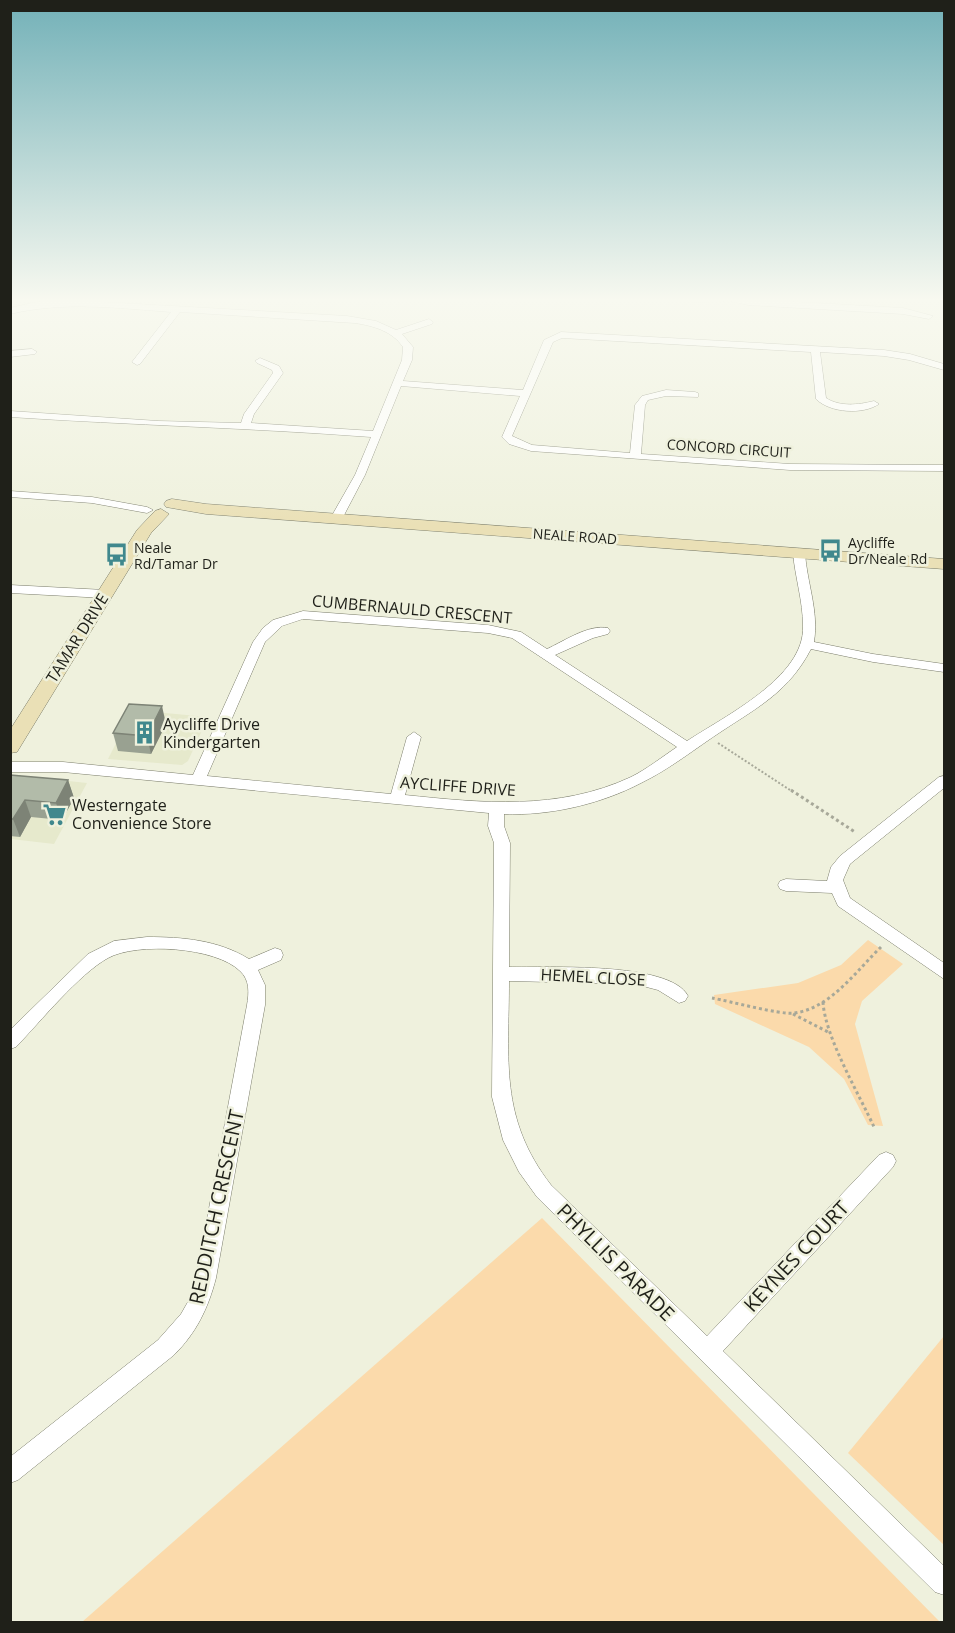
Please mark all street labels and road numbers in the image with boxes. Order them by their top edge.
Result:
street label: CONCORD CIRCUIT [666,434,792,462]
street label: NEALE ROAD [532,524,618,548]
street label: TAMAR DRIVE [41,589,113,687]
street label: CUMBERNAULD CRESCENT [311,589,513,629]
street label: AYCLIFFE DRIVE [399,771,517,801]
street label: HEMEL CLOSE [540,963,646,991]
street label: REDDITCH CRESCENT [182,1107,250,1307]
street label: KEYNES COURT [737,1195,855,1317]
street label: PHYLLIS PARADE [551,1197,681,1327]

